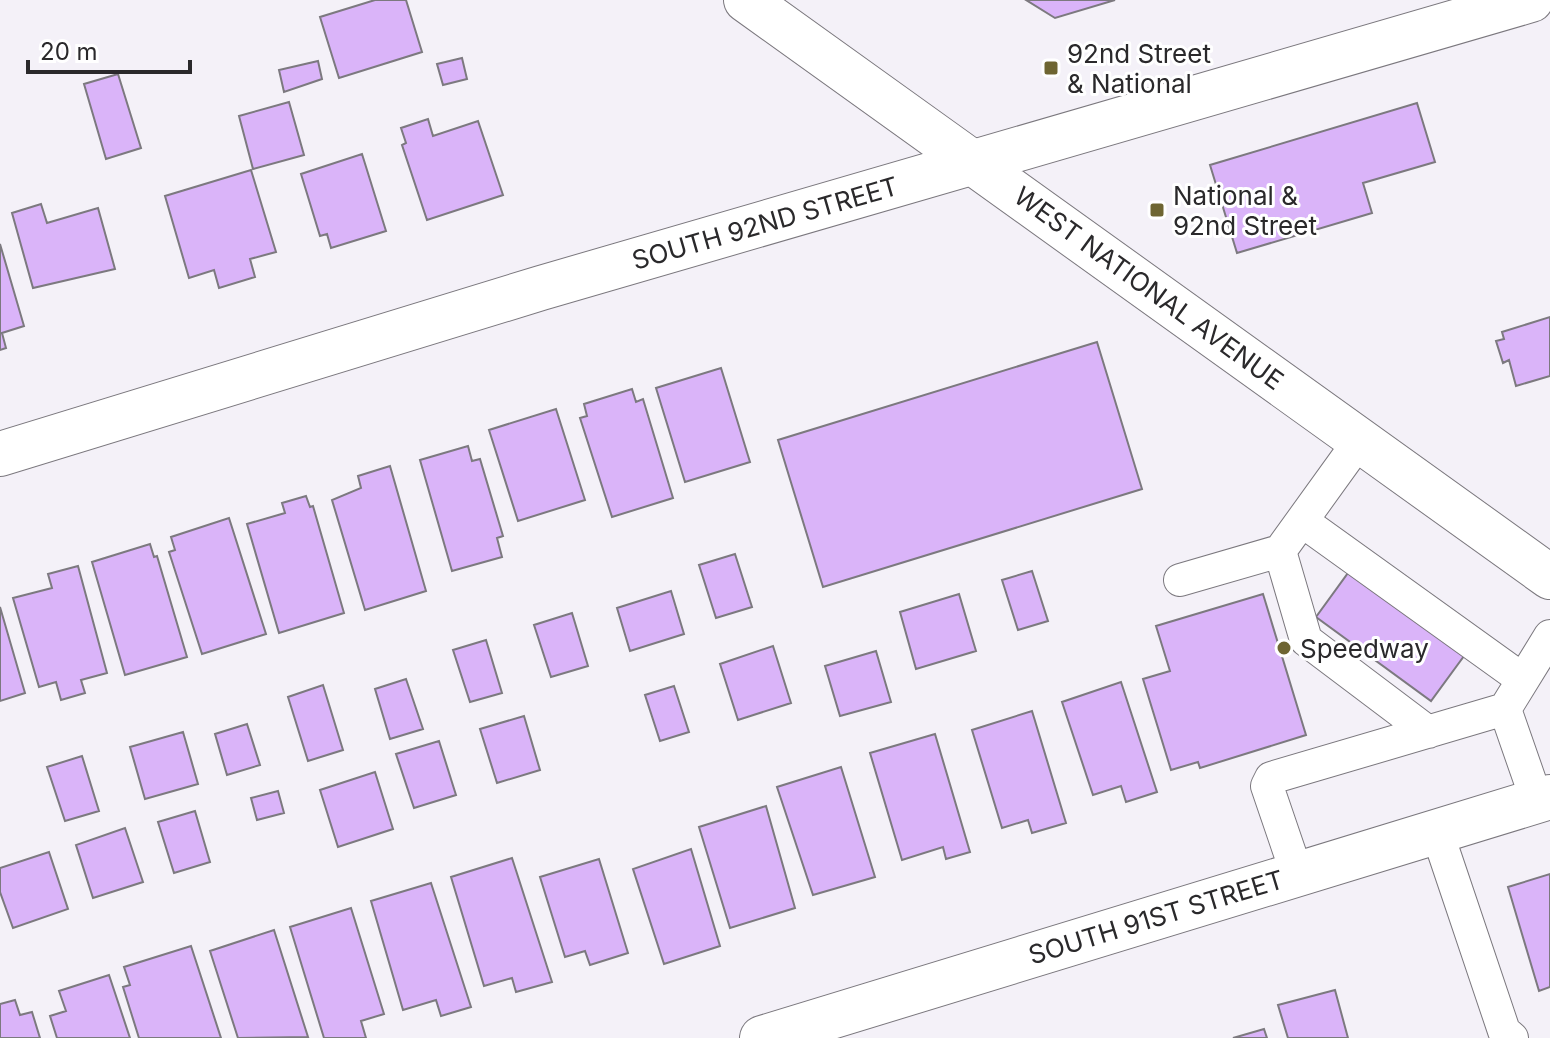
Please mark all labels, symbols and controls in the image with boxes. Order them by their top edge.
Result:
scale bar [28,24,190,74]
text: 20 m [40,37,98,66]
place label: 92nd Street & National [1067,38,1211,99]
marker: 92nd Street & National [1042,59,1060,77]
street label: SOUTH 92ND STREET [628,170,902,276]
street label: WEST NATIONAL AVENUE [1008,180,1290,396]
place label: National & 92nd Street [1173,180,1317,241]
marker: National & 92nd Street [1148,201,1166,219]
place label: Speedway [1300,633,1429,664]
marker: Speedway [1275,639,1293,657]
street label: SOUTH 91ST STREET [1025,863,1287,971]

